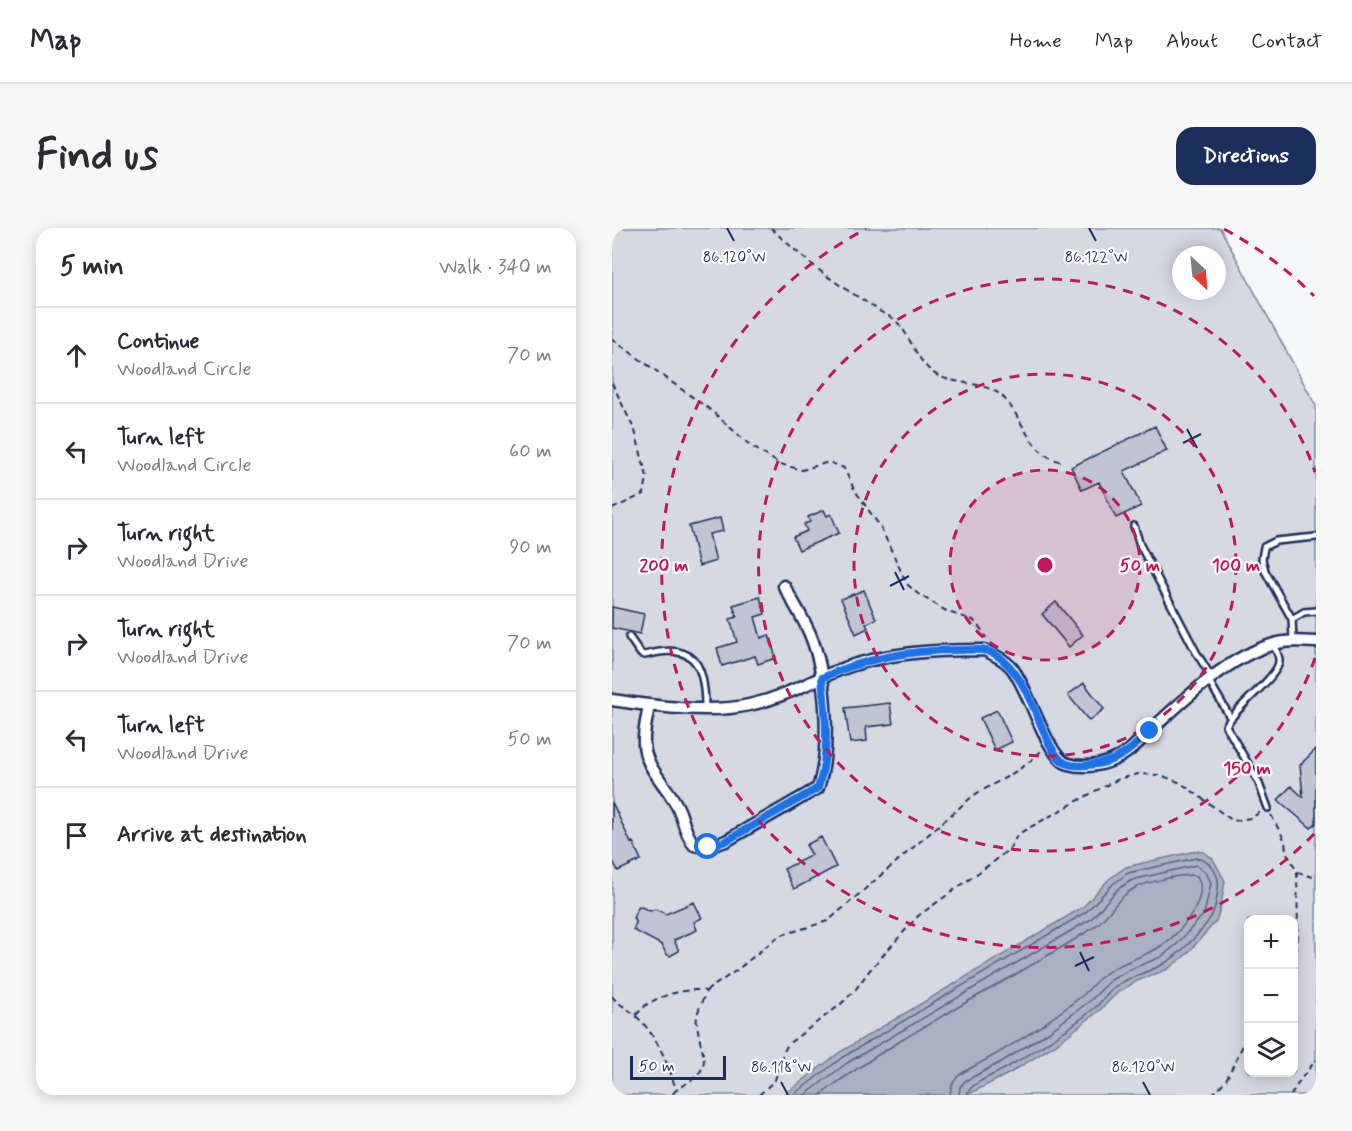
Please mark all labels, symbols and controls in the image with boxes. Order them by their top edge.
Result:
text: Map [30,23,81,60]
text: Home [1010,27,1062,55]
text: Map [1095,27,1133,55]
text: About [1166,27,1218,55]
text: Contact [1251,27,1322,55]
button: Directions [1176,127,1316,185]
text: Find us [36,129,158,184]
north arrow [1172,246,1226,300]
text: 86.120°W [703,248,765,268]
text: 86.122°W [1065,248,1127,268]
text: 5 min [60,250,124,284]
text: Walk · 340 m [439,254,552,281]
text: Continue [117,328,199,356]
icon: ahead [60,339,93,372]
text: 70 m [507,342,552,369]
text: Woodland Circle [117,356,251,383]
text: Turn left [117,424,205,452]
icon: left [60,435,93,468]
text: 60 m [509,438,552,465]
text: Woodland Circle [117,452,251,479]
text: Turn right [117,520,215,548]
icon: right [60,531,93,564]
text: 90 m [509,534,552,561]
text: Woodland Drive [117,548,248,575]
text: 200 m [639,554,689,578]
text: 50 m [1120,554,1160,578]
text: 100 m [1212,554,1260,578]
centre of rings [1035,555,1055,575]
text: Turn right [117,616,215,644]
icon: right [60,627,93,660]
text: 70 m [507,630,552,657]
text: Woodland Drive [117,644,248,671]
text: Turn left [117,712,205,740]
route end [1136,717,1162,743]
icon: left [60,723,93,756]
text: 50 m [507,726,552,753]
text: Woodland Drive [117,740,248,767]
text: 150 m [1223,757,1271,781]
icon: arrive [60,819,93,852]
text: Arrive at destination [117,821,307,849]
route start [694,833,720,859]
map controls [1244,915,1298,1077]
button: + [1244,915,1298,969]
button: − [1244,969,1298,1023]
button: layers [1244,1023,1298,1077]
scale bar [630,1053,726,1080]
text: 50 m [639,1056,675,1077]
text: 86.118°W [751,1058,811,1078]
text: 86.120°W [1112,1058,1174,1078]

